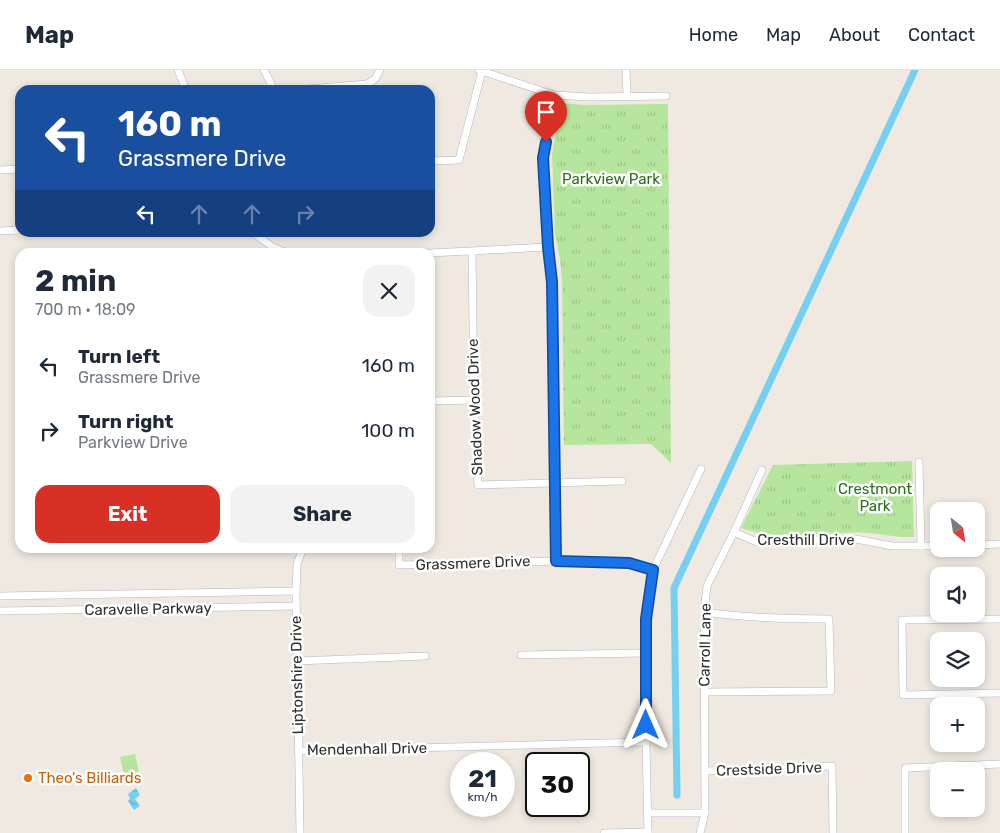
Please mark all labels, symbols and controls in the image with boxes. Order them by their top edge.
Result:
text: Map [25,21,74,49]
text: Home [689,24,738,46]
text: Map [766,24,801,46]
text: About [829,24,880,46]
text: Contact [908,24,975,46]
pin [525,91,567,142]
icon: arrive [532,98,560,126]
text: 160 m [118,103,222,145]
icon: left [35,105,100,170]
text: Grassmere Drive [118,145,286,172]
park label: Parkview Park [562,170,660,188]
icon: left [132,200,160,228]
icon: ahead [185,200,213,228]
icon: ahead [238,200,266,228]
icon: right [291,200,319,228]
text: 2 min [35,263,116,299]
button: close [363,265,415,317]
text: 700 m · 18:09 [35,300,136,319]
street label: Shadow Wood Drive [464,338,486,476]
text: Turn left [78,345,160,368]
icon: left [35,352,63,380]
text: 160 m [362,354,415,377]
text: Grassmere Drive [78,368,201,387]
text: Turn right [78,410,173,433]
icon: right [35,417,63,445]
text: 100 m [361,419,415,442]
text: Parkview Drive [78,433,188,452]
park label: Crestmont Park [838,480,912,515]
button: Exit [35,485,220,543]
button: Share [230,485,415,543]
north arrow [930,502,985,558]
map controls [930,502,985,817]
street label: Cresthill Drive [757,531,855,549]
street label: Grassmere Drive [415,552,531,574]
button: sound [930,567,985,622]
street label: Caravelle Parkway [84,599,212,619]
street label: Carroll Lane [695,603,715,687]
street label: Liptonshire Drive [287,616,307,734]
button: layers [930,632,985,687]
button: + [930,697,985,752]
position arrow [619,698,671,750]
street label: Mendenhall Drive [307,739,427,759]
speed limit sign: 30 [525,752,590,817]
street label: Crestside Drive [716,758,822,780]
button: − [930,762,985,817]
text: 21 [468,764,497,793]
place label: Theo's Billiards [38,769,142,787]
marker: Theo's Billiards [22,772,34,784]
text: km/h [468,790,497,804]

